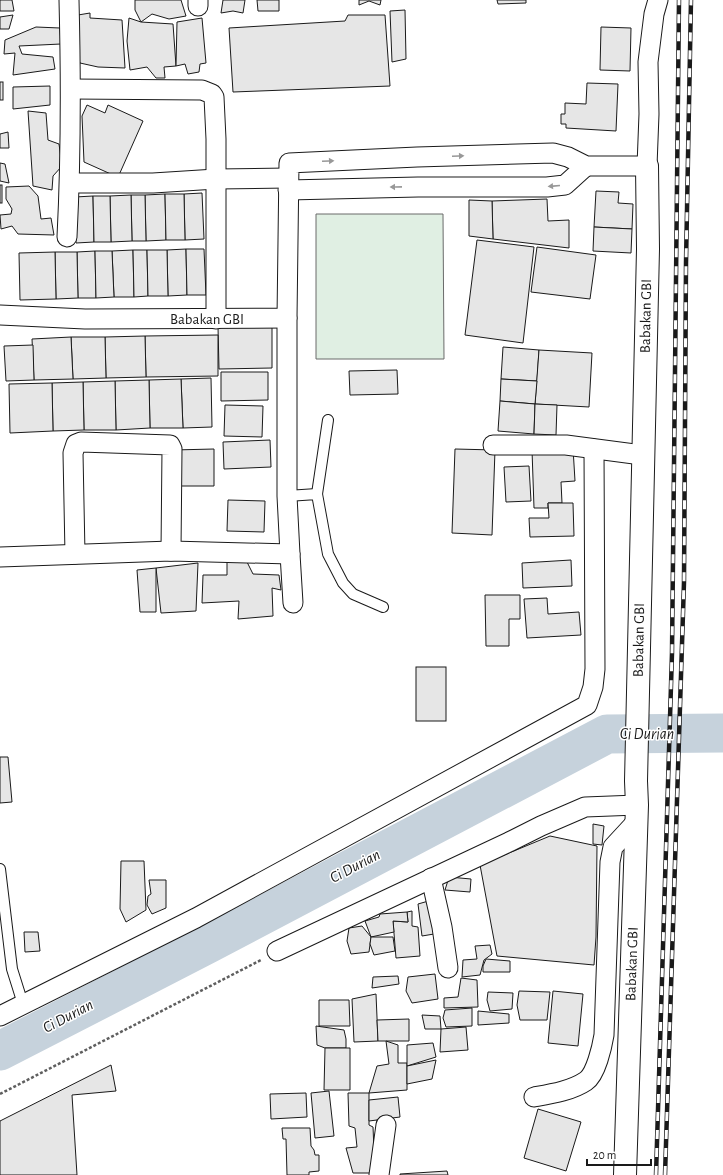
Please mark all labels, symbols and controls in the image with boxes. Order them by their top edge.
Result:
one-way arrow [452,153,465,159]
one-way arrow [322,158,334,165]
one-way arrow [548,183,560,190]
one-way arrow [390,184,402,191]
street label: Babakan GBI [638,279,654,353]
street label: Babakan GBI [170,312,244,327]
street label: Babakan GBI [631,603,647,677]
water label: Ci Durian [620,726,674,742]
water label: Ci Durian [327,846,383,886]
street label: Babakan GBI [623,927,641,1001]
water label: Ci Durian [40,996,96,1036]
scale bar [587,1141,651,1167]
text: 20 m [593,1149,616,1161]

